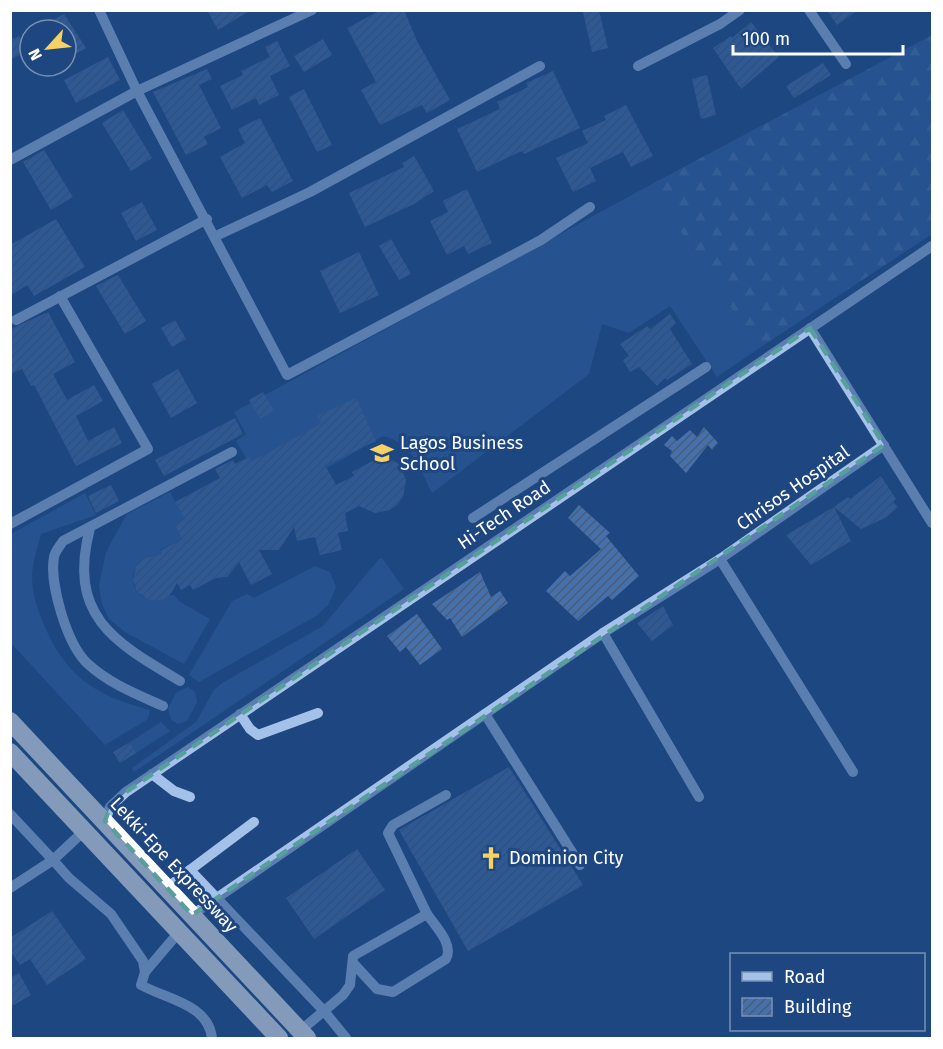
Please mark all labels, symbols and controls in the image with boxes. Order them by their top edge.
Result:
north arrow [18,18,78,78]
scale bar [733,18,902,56]
text: 100 m [742,28,790,50]
text: N [24,46,46,64]
place label: Lagos Business School [400,432,523,475]
school or university icon: Lagos Business School [369,440,395,466]
street label: Chrisos Hospital [732,441,854,535]
street label: Hi-Tech Road [453,476,555,554]
street label: Lekki-Epe Expressway [106,793,242,937]
church icon: Dominion City [478,845,504,871]
place label: Dominion City [509,847,624,869]
legend [730,953,925,1031]
text: Road [784,966,826,988]
text: Building [784,996,852,1018]

